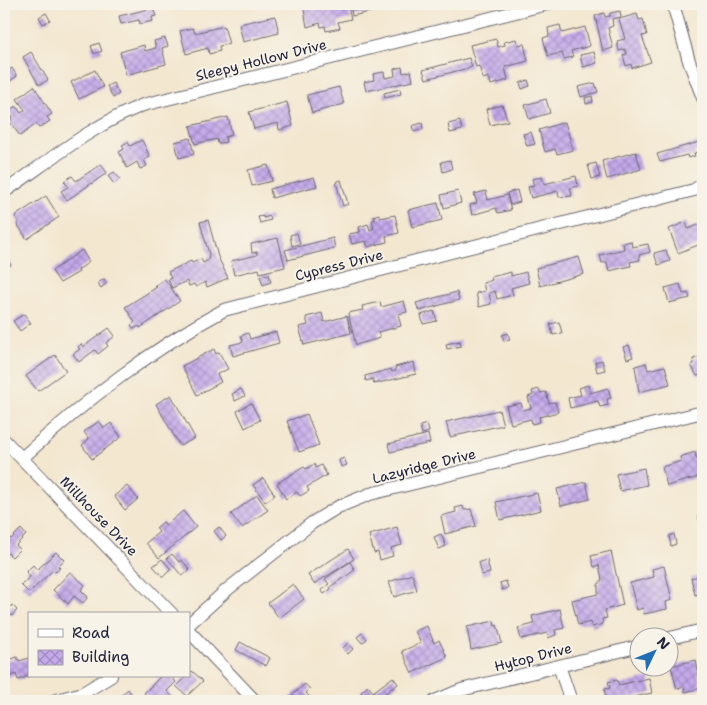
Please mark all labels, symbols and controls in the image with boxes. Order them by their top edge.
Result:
street label: Sleepy Hollow Drive [194,35,328,85]
street label: Cypress Drive [293,245,385,285]
street label: Lazyridge Drive [370,444,478,488]
street label: Millhouse Drive [56,472,142,560]
legend [28,612,190,678]
text: Road [72,623,110,643]
north arrow [630,628,680,678]
text: N [653,633,674,653]
street label: Hytop Drive [492,639,574,675]
text: Building [72,647,129,667]

